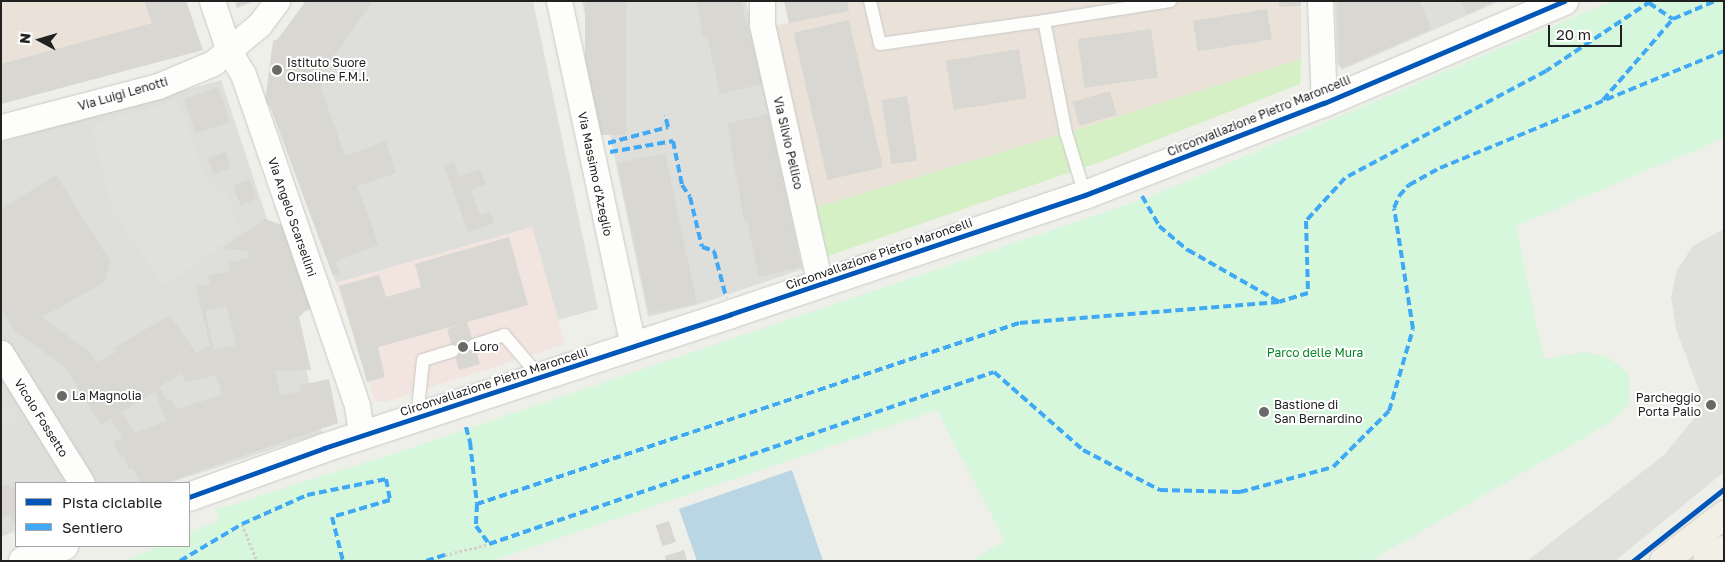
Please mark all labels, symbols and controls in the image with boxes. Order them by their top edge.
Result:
north arrow [15,15,65,65]
scale bar [1550,15,1624,47]
text: 20 m [1556,25,1591,43]
text: N [16,32,34,45]
place label: Istituto Suore Orsoline F.M.I. [287,56,369,84]
marker: Istituto Suore Orsoline F.M.I. [271,64,283,76]
street label: Circonvallazione Pietro Maroncelli [1165,73,1353,159]
street label: Via Luigi Lenotti [76,74,170,114]
street label: Via Silvio Pellico [770,95,806,191]
street label: Via Massimo d'Azeglio [575,110,615,238]
street label: Via Angelo Scarsellini [265,155,319,279]
street label: Circonvallazione Pietro Maroncelli [784,215,974,293]
place label: Loro [473,340,499,354]
marker: Loro [457,341,469,353]
street label: Circonvallazione Pietro Maroncelli [398,345,590,419]
park label: Parco delle Mura [1267,346,1363,360]
street label: Vicolo Fossetto [11,376,71,460]
place label: La Magnolia [72,389,142,403]
marker: La Magnolia [56,390,68,402]
place label: Parcheggio Porta Palio [1636,391,1701,419]
place label: Bastione di San Bernardino [1274,398,1362,426]
marker: Parcheggio Porta Palio [1705,399,1717,411]
marker: Bastione di San Bernardino [1258,406,1270,418]
legend [15,482,190,547]
text: Pista ciclabile [62,493,162,511]
text: Sentiero [62,518,123,536]

